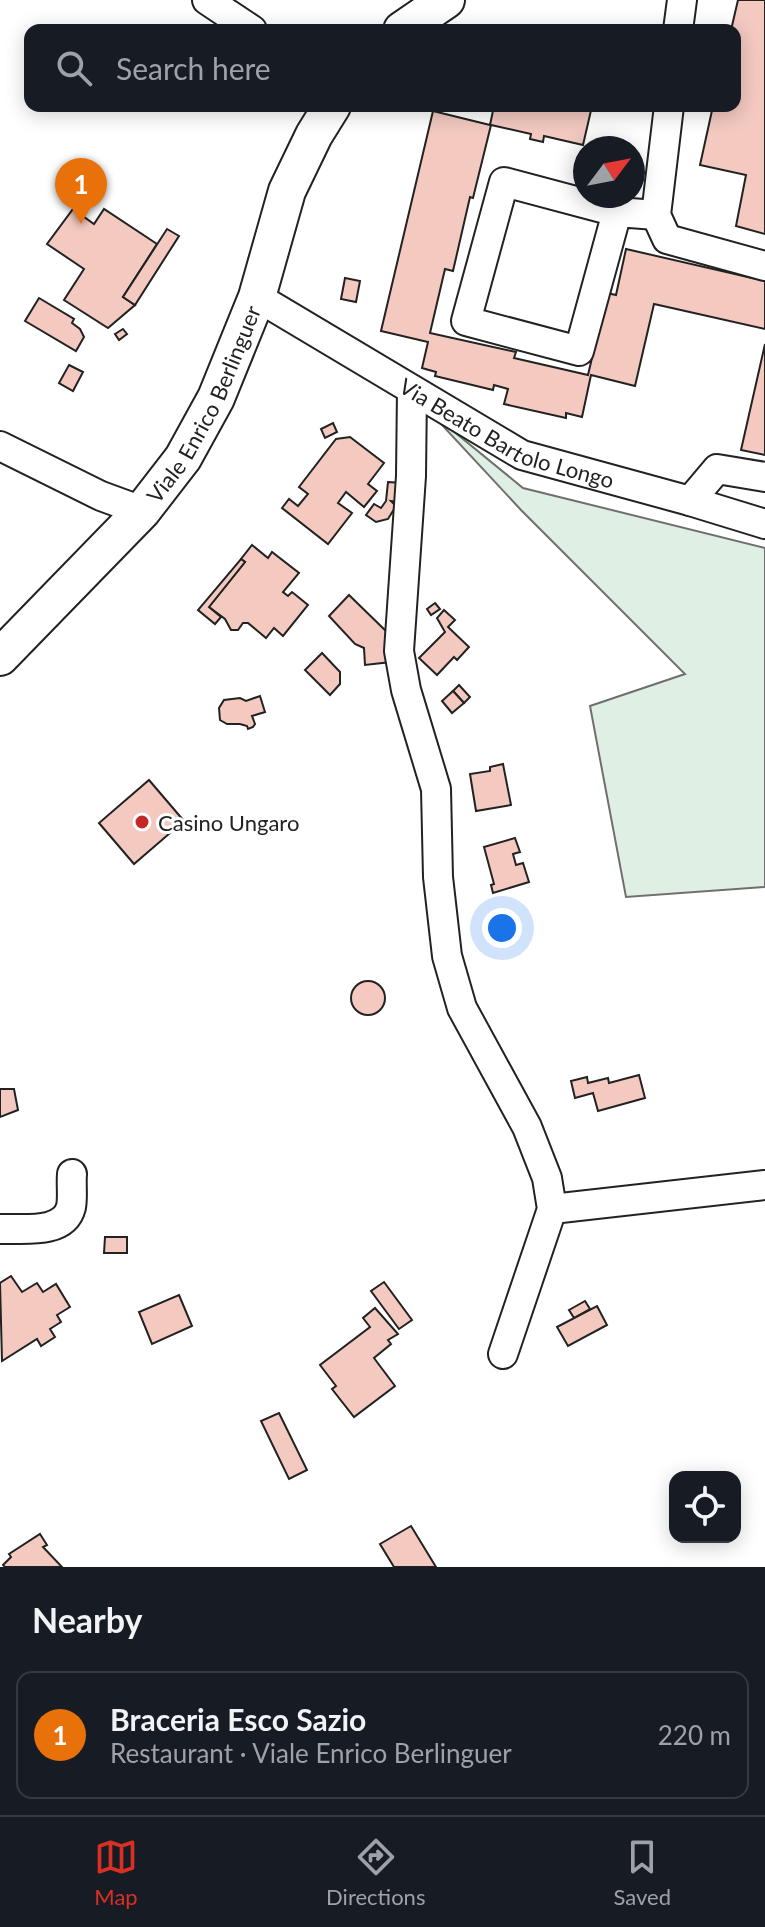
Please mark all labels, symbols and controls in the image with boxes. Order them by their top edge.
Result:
search box [24,24,741,112]
icon: search [52,46,96,90]
text: Search here [116,50,271,86]
north arrow [573,136,645,208]
pin: 1 [55,158,107,224]
street label: Viale Enrico Berlinguer [140,301,266,508]
street label: Via Beato Bartolo Longo [395,372,617,493]
place label: Casino Ungaro [158,809,299,836]
marker: Casino Ungaro [133,813,151,831]
your location [482,908,522,948]
map controls [669,1471,741,1543]
button: locate [669,1471,741,1543]
text: Nearby [32,1599,143,1640]
text: Braceria Esco Sazio [110,1701,366,1737]
text: 1 [52,1719,68,1751]
text: 220 m [658,1719,731,1751]
text: Restaurant · Viale Enrico Berlinguer [110,1737,512,1769]
tab: Map [94,1835,138,1910]
tab: Directions [326,1835,425,1910]
tab: Saved [613,1835,671,1910]

